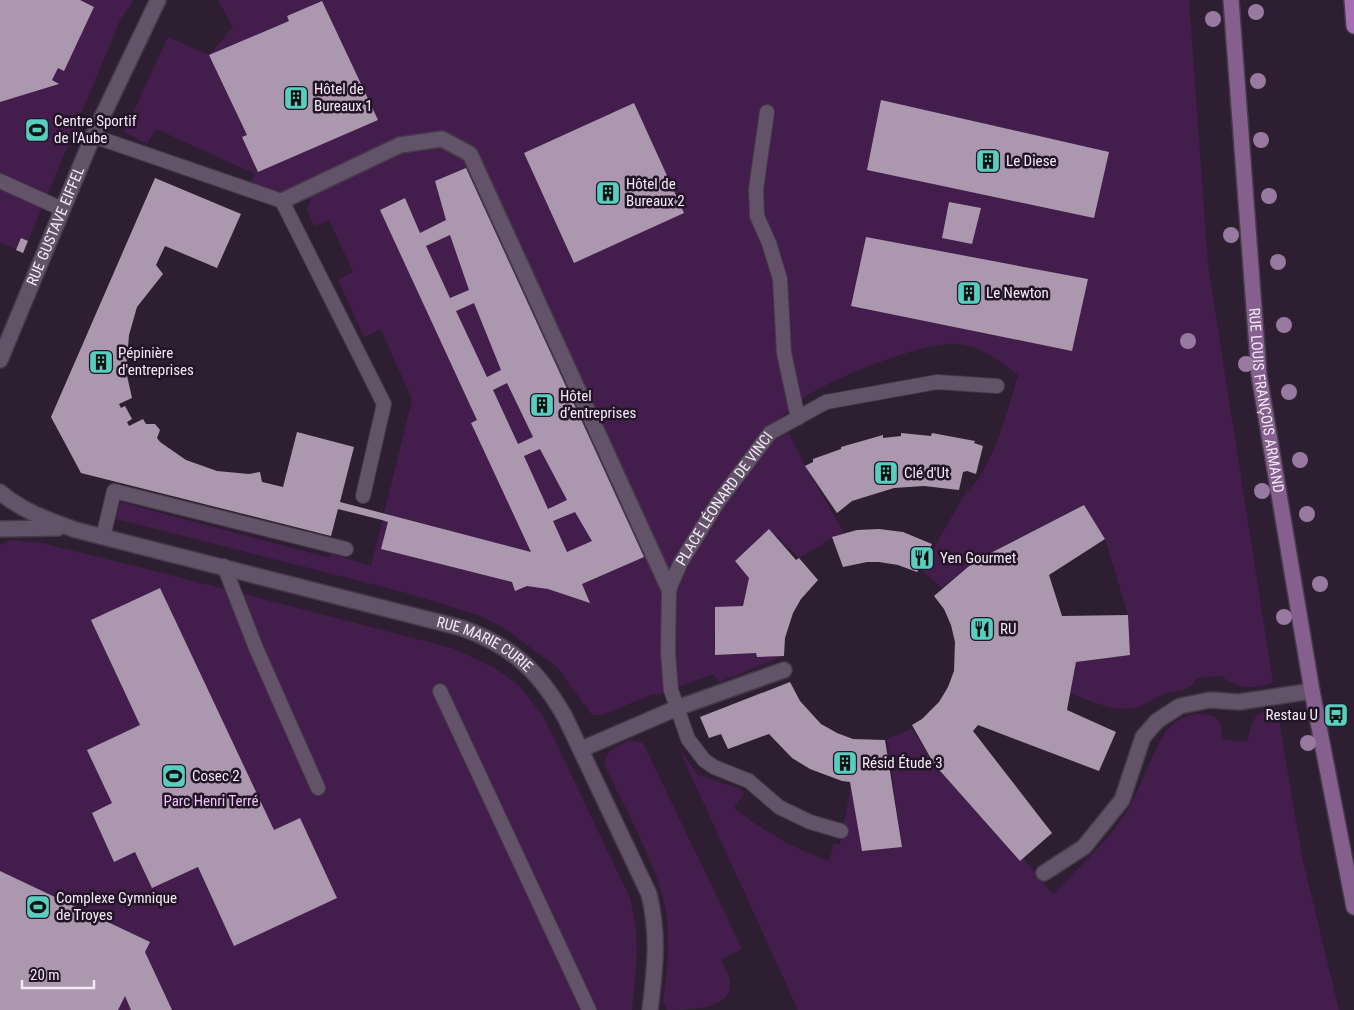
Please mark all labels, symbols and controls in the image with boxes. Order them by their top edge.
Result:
place label: Hôtel de Bureaux 1 [314,80,373,115]
building icon: Hôtel de Bureaux 1 [283,85,309,111]
place label: Centre Sportif de l'Aube [54,112,137,147]
sports icon: Centre Sportif de l'Aube [24,117,50,143]
building icon: Le Diese [975,148,1001,174]
place label: Le Diese [1006,152,1057,170]
street label: RUE GUSTAVE EIFFEL [23,164,88,288]
place label: Hôtel de Bureaux 2 [626,175,685,210]
building icon: Hôtel de Bureaux 2 [595,180,621,206]
building icon: Le Newton [956,280,982,306]
place label: Le Newton [986,284,1049,302]
street label: RUE LOUIS FRANÇOIS ARMAND [1245,307,1288,494]
place label: Pépinière d'entreprises [118,344,194,379]
building icon: Pépinière d'entreprises [88,349,114,375]
place label: Hôtel d’entreprises [560,387,636,422]
building icon: Hôtel d’entreprises [529,392,555,418]
street label: PLACE LÉONARD DE VINCI [672,428,777,569]
building icon: Clé d'Ut [873,460,899,486]
place label: Clé d'Ut [904,464,949,482]
restaurant icon: Yen Gourmet [909,545,935,571]
place label: Yen Gourmet [940,549,1016,567]
street label: RUE MARIE CURIE [435,613,536,676]
restaurant icon: RU [969,616,995,642]
place label: RU [1000,620,1016,638]
bus stop icon: Restau U [1323,702,1349,728]
place label: Restau U [1265,706,1318,724]
building icon: Résid Étude 3 [832,750,858,776]
place label: Résid Étude 3 [862,754,943,772]
sports icon: Cosec 2 [161,763,187,789]
place label: Cosec 2 [192,767,240,785]
park label: Parc Henri Terré [163,792,259,810]
place label: Complexe Gymnique de Troyes [56,889,177,924]
sports icon: Complexe Gymnique de Troyes [25,894,51,920]
scale bar [22,958,95,990]
text: 20 m [30,966,60,984]

